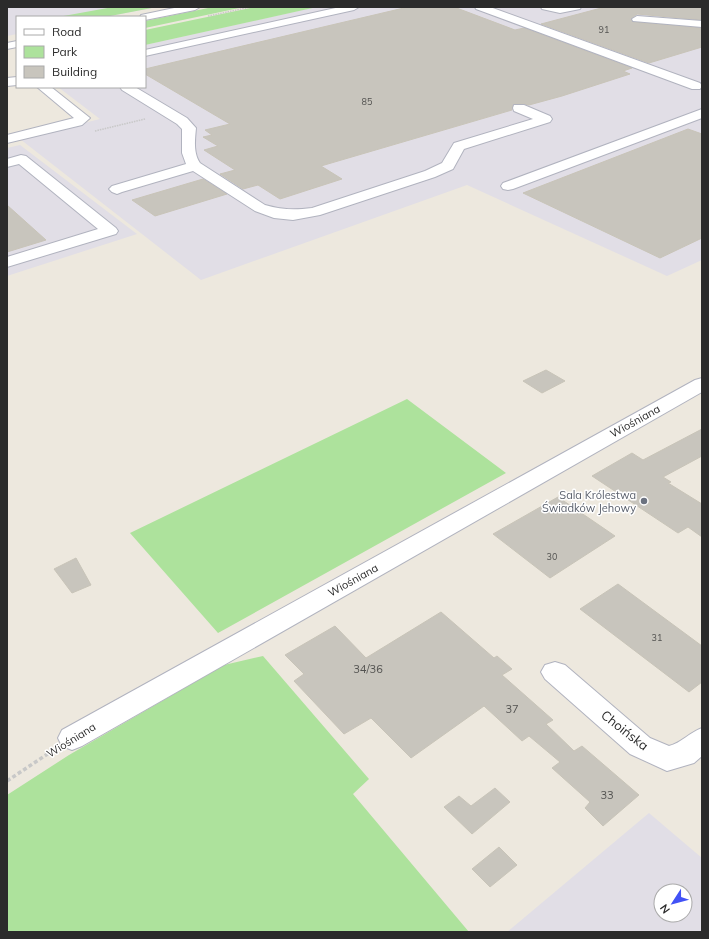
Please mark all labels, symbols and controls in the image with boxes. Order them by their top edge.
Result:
legend [16,16,146,88]
text: Road [52,24,81,39]
house number: 91 [599,24,609,35]
text: Park [52,44,78,59]
text: Building [52,64,97,79]
house number: 85 [362,96,373,107]
street label: Wiośniana [607,401,663,441]
place label: Sala Królestwa Świadków Jehowy [542,488,636,515]
marker: Sala Królestwa Świadków Jehowy [639,496,649,506]
house number: 30 [547,551,557,562]
street label: Wiośniana [325,560,381,600]
house number: 31 [652,632,662,643]
house number: 34/36 [353,662,383,676]
house number: 37 [505,702,519,716]
street label: Choińska [598,707,652,753]
street label: Wiośniana [44,719,98,761]
house number: 33 [600,788,614,802]
north arrow [653,883,693,923]
text: N [657,901,673,916]

